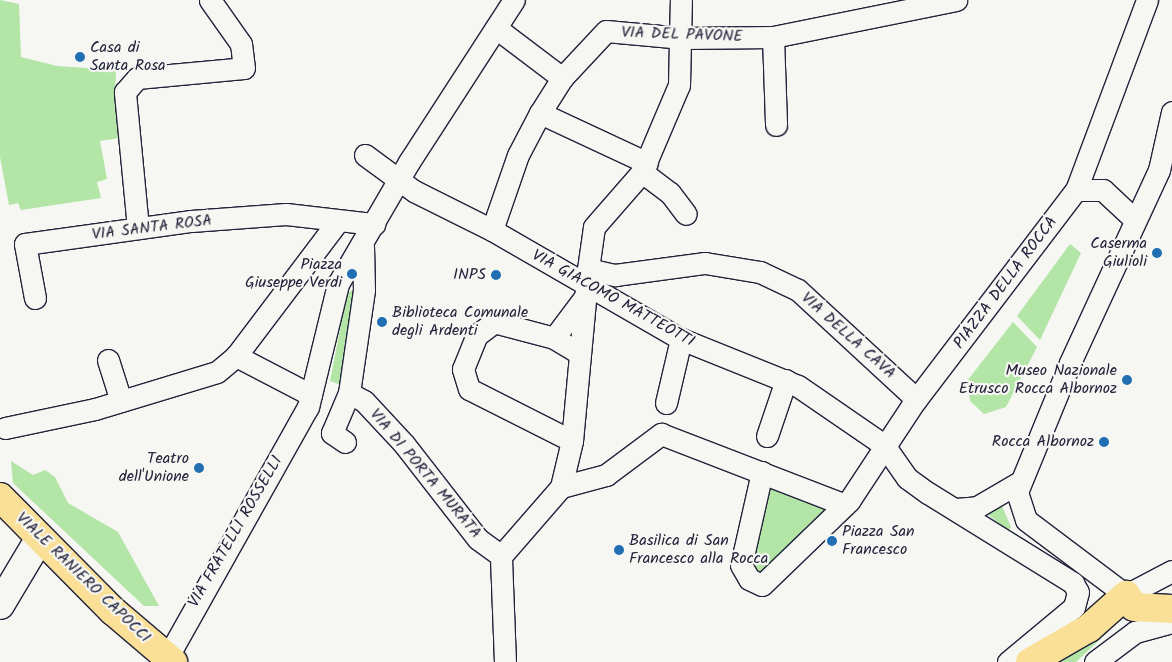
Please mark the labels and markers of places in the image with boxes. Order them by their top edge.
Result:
place label: Casa di Santa Rosa [90,38,166,76]
marker: Casa di Santa Rosa [74,51,86,63]
place label: Caserma Giulioli [1090,234,1147,272]
marker: Caserma Giulioli [1151,247,1163,259]
place label: Piazza Giuseppe Verdi [245,255,342,293]
place label: INPS [453,265,486,285]
marker: Piazza Giuseppe Verdi [346,268,358,280]
marker: INPS [490,269,502,281]
place label: Biblioteca Comunale degli Ardenti [392,303,528,341]
marker: Biblioteca Comunale degli Ardenti [376,316,388,328]
place label: Museo Nazionale Etrusco Rocca Albornoz [959,361,1117,399]
marker: Museo Nazionale Etrusco Rocca Albornoz [1121,374,1133,386]
place label: Rocca Albornoz [992,432,1094,452]
marker: Rocca Albornoz [1098,436,1110,448]
place label: Teatro dell'Unione [119,449,189,487]
marker: Teatro dell'Unione [193,462,205,474]
place label: Piazza San Francesco [842,522,915,560]
place label: Basilica di San Francesco alla Rocca [629,531,768,569]
marker: Piazza San Francesco [826,535,838,547]
marker: Basilica di San Francesco alla Rocca [613,544,625,556]

